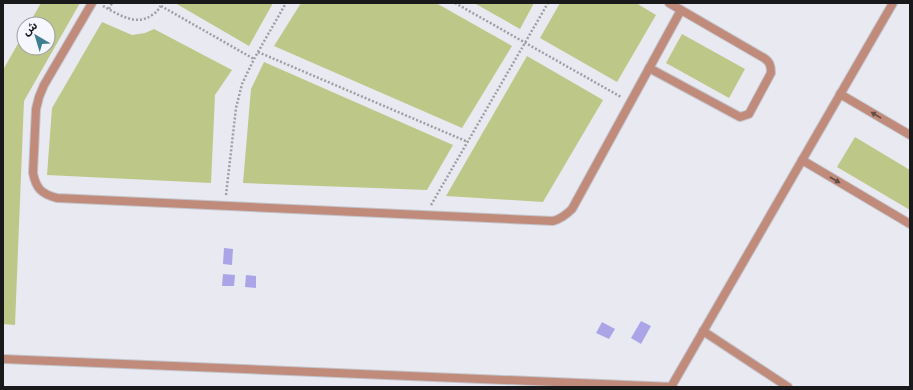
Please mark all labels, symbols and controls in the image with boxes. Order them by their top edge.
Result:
north arrow [16,16,56,56]
text: ش [20,19,40,38]
one-way arrow [870,112,882,119]
one-way arrow [829,177,841,184]

